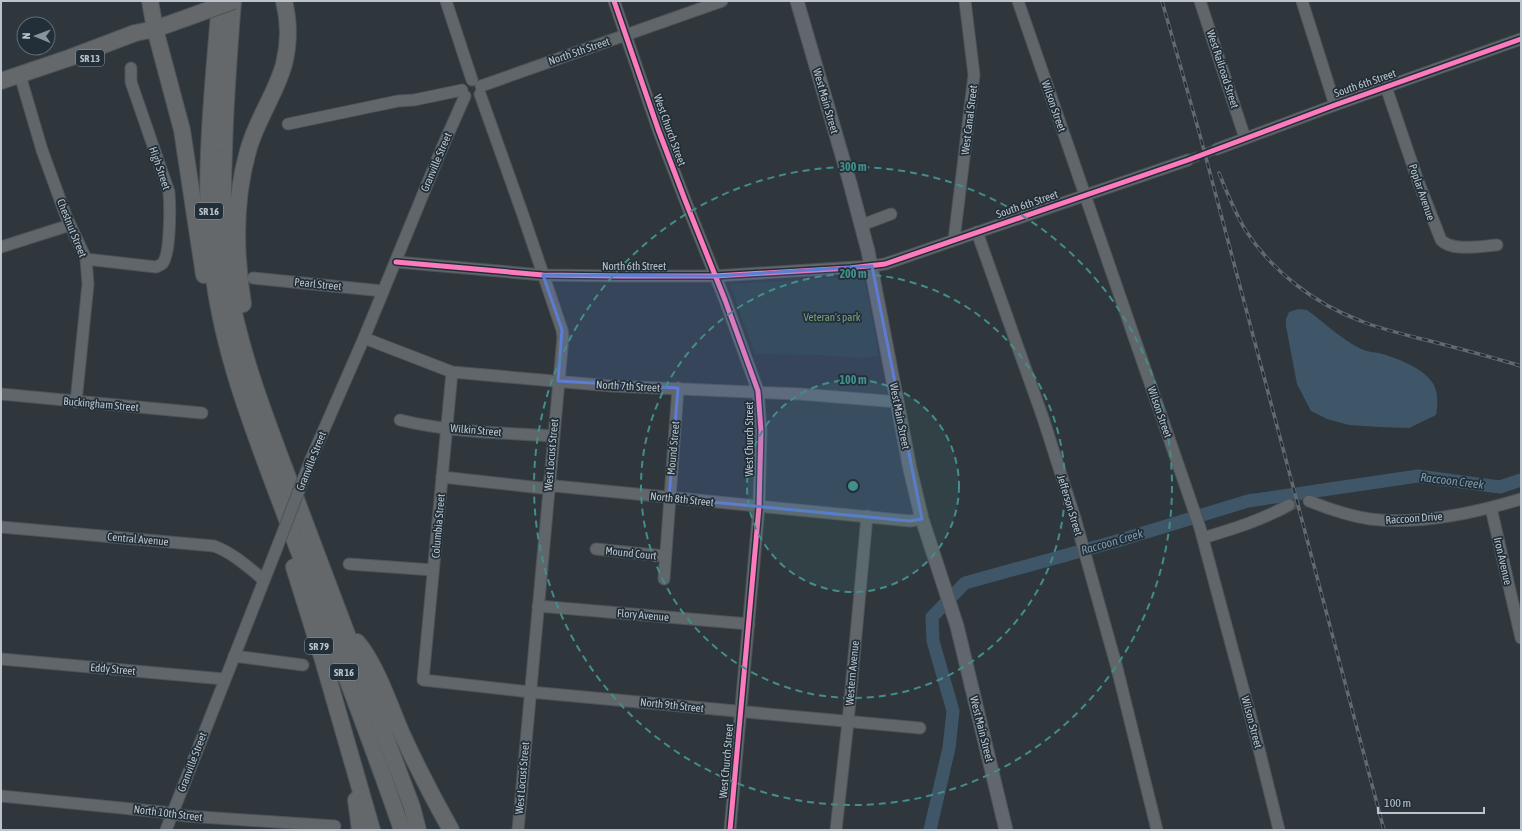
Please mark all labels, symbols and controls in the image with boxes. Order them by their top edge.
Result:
north arrow [16,16,56,56]
street label: West Railroad Street [1205,28,1241,110]
text: N [20,32,32,39]
street label: North 5th Street [547,35,611,67]
road number: SR 13 [76,50,104,66]
street label: West Main Street [811,67,841,135]
street label: South 6th Street [1333,67,1397,99]
street label: Wilson Street [1040,79,1068,133]
street label: West Canal Street [959,84,979,156]
street label: West Church Street [652,93,688,167]
street label: Granville Street [418,131,454,193]
street label: High Street [147,145,173,191]
text: 300 m [839,160,867,174]
street label: Poplar Avenue [1407,162,1437,222]
street label: South 6th Street [995,188,1059,220]
street label: Chestnut Street [55,197,89,259]
road number: SR 16 [195,203,223,219]
street label: North 6th Street [602,260,666,272]
text: 200 m [839,267,867,281]
street label: Pearl Street [294,276,342,292]
park label: Veteran's park [804,311,861,323]
text: 100 m [839,373,867,387]
street label: North 7th Street [596,378,660,394]
street label: West Main Street [888,382,912,450]
street label: Wilson Street [1146,385,1174,439]
street label: Buckingham Street [63,395,139,413]
street label: West Church Street [743,401,755,477]
street label: West Locust Street [542,418,560,492]
street label: Mound Street [665,421,681,475]
street label: Wilkin Street [450,422,502,438]
street label: Granville Street [294,430,328,492]
water label: Raccoon Creek [1420,470,1485,492]
street label: Jefferson Street [1055,473,1085,537]
centre of rings [846,479,860,493]
street label: North 8th Street [649,490,715,508]
street label: Columbia Street [429,493,447,559]
street label: Raccoon Drive [1385,510,1443,526]
water label: Raccoon Creek [1079,526,1145,558]
street label: Central Avenue [107,530,169,548]
street label: Iron Avenue [1492,536,1514,586]
street label: Mound Court [605,544,657,562]
street label: Flory Avenue [617,607,669,623]
road number: SR 79 [305,638,333,654]
street label: Western Avenue [843,640,861,706]
street label: Eddy Street [90,661,136,677]
road number: SR 16 [330,664,358,680]
street label: West Main Street [968,695,996,763]
street label: Wilson Street [1239,695,1265,749]
street label: North 9th Street [639,696,705,714]
street label: West Church Street [717,723,735,799]
street label: Granville Street [175,731,209,793]
street label: West Locust Street [513,741,531,815]
scale bar [1378,789,1484,815]
text: 100 m [1384,796,1411,810]
street label: North 10th Street [133,803,203,823]

